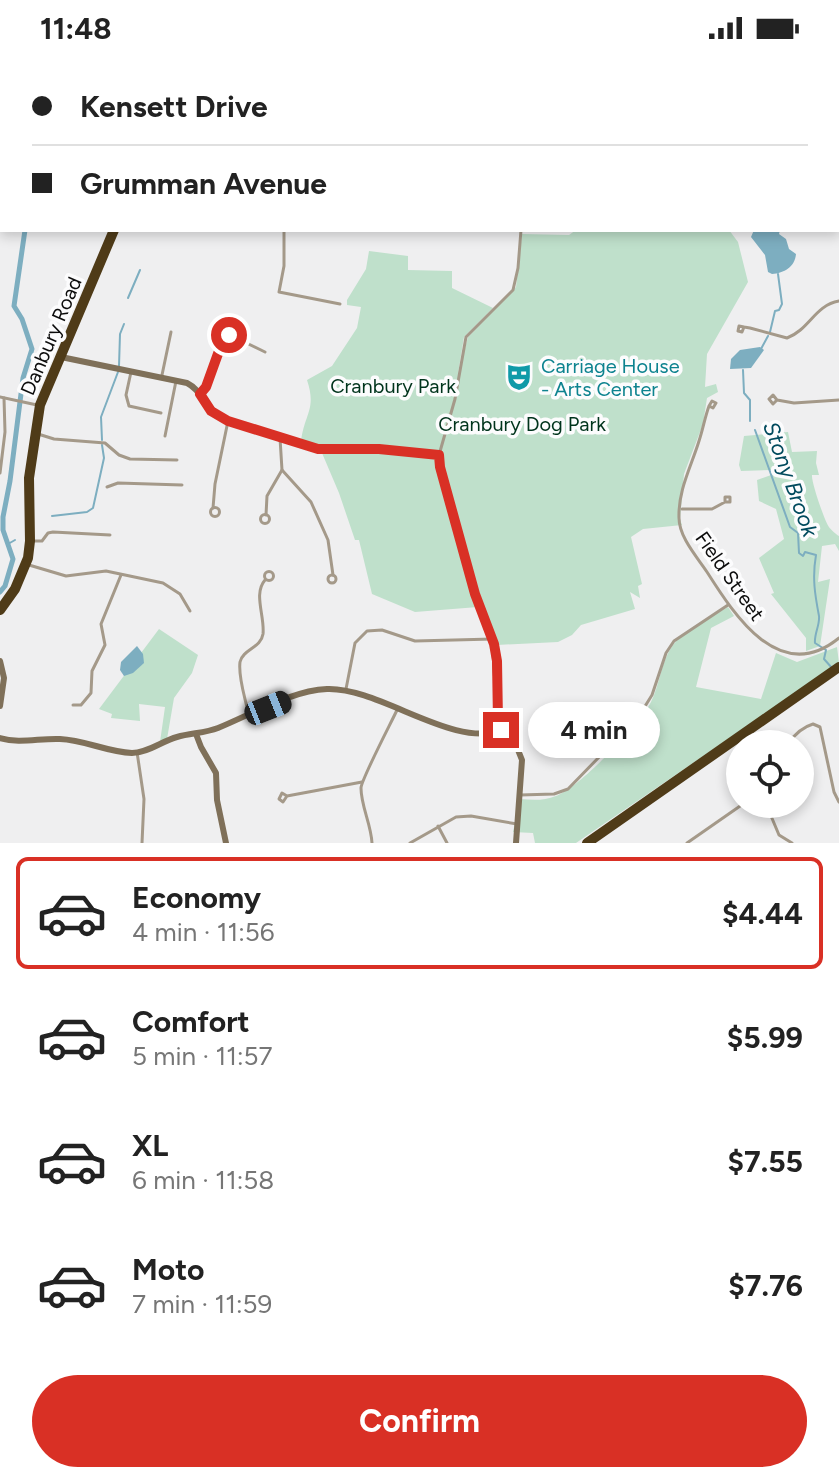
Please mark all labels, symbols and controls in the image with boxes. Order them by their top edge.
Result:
text: 11:48 [40,10,112,47]
text: Kensett Drive [80,88,268,125]
text: Grumman Avenue [80,165,327,202]
street label: Danbury Road [15,273,87,399]
route start [211,317,247,353]
place label: Carriage House - Arts Center [541,354,680,401]
theatre icon: Carriage House - Arts Center [504,362,534,392]
park label: Cranbury Park [330,374,456,398]
park label: Cranbury Dog Park [438,412,606,436]
water label: Stony Brook [757,418,824,542]
street label: Field Street [690,527,770,625]
car [241,688,295,728]
callout: 4 min [529,702,661,758]
route end [483,712,519,748]
text: 4 min [561,714,627,746]
map controls [726,730,814,818]
button: locate [726,730,814,818]
icon: car [36,877,108,949]
text: Economy [132,879,261,916]
text: $4.44 [722,895,803,932]
text: 4 min · 11:56 [132,916,274,948]
icon: car [36,1001,108,1073]
text: Comfort [132,1003,250,1040]
text: $5.99 [727,1019,803,1056]
text: 5 min · 11:57 [132,1040,272,1072]
icon: car [36,1125,108,1197]
text: XL [132,1127,168,1164]
text: $7.55 [727,1143,803,1180]
text: 6 min · 11:58 [132,1164,274,1196]
icon: car [36,1249,108,1321]
text: Moto [132,1251,204,1288]
text: $7.76 [728,1267,803,1304]
text: 7 min · 11:59 [132,1288,272,1320]
button: Confirm [32,1375,807,1467]

